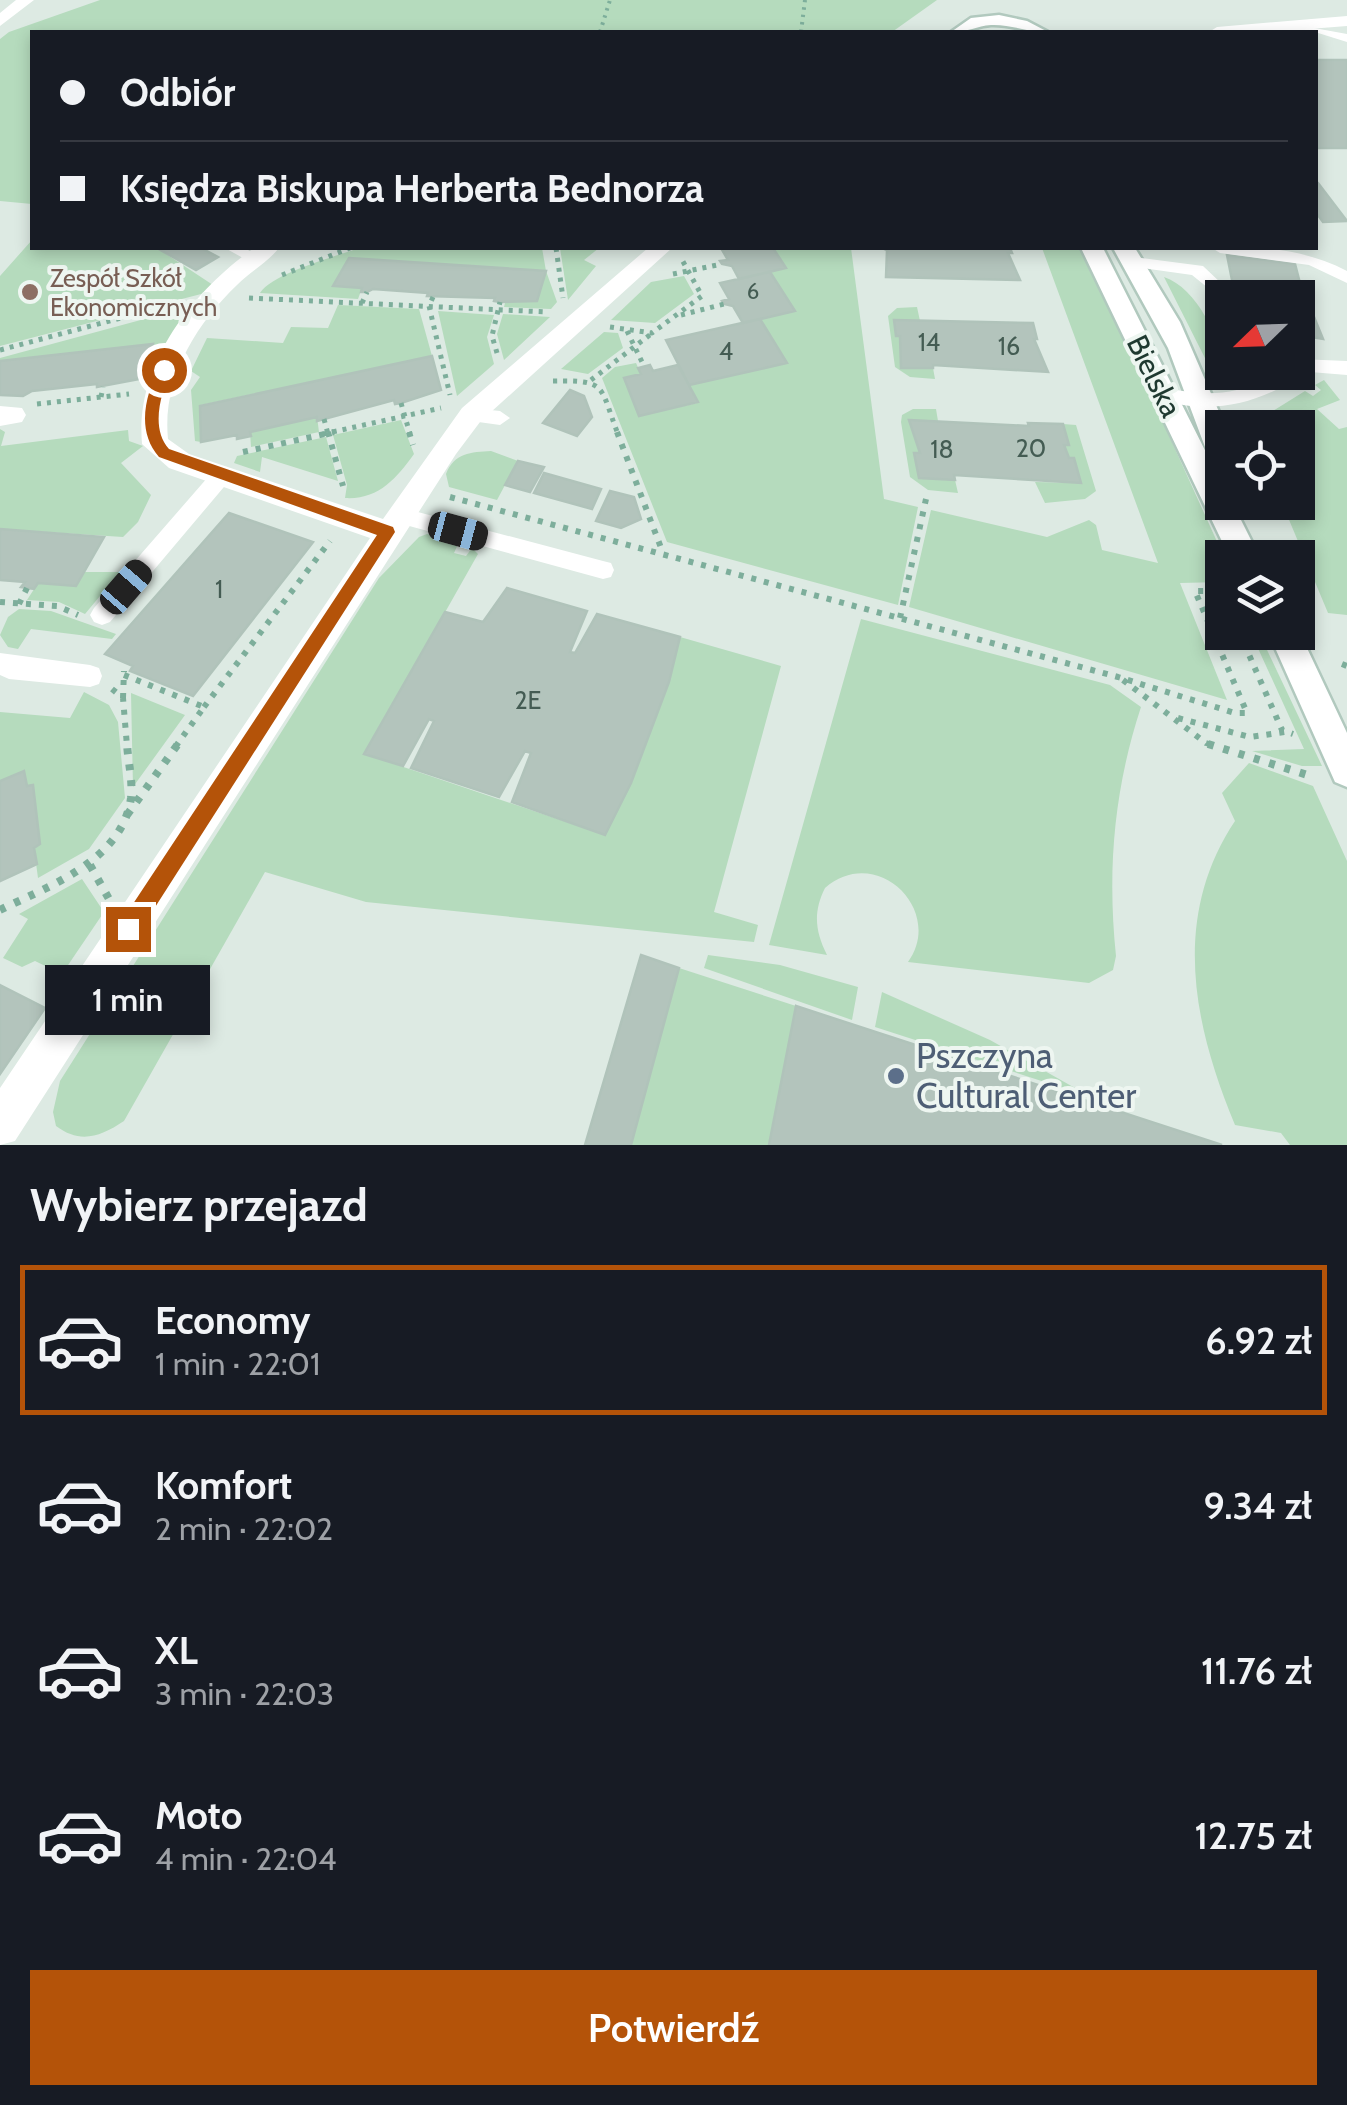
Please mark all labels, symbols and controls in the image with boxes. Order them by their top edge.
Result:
text: Odbiór [120,69,235,116]
text: Księdza Biskupa Herberta Bednorza [120,165,704,212]
place label: Zespół Szkół Ekonomicznych [50,263,217,322]
house number: 6 [747,278,759,305]
north arrow [1205,280,1315,390]
map controls [1205,280,1315,650]
marker: Zespół Szkół Ekonomicznych [19,281,41,303]
house number: 14 [918,327,940,357]
street label: Bielska [1119,329,1190,423]
house number: 16 [998,331,1020,361]
house number: 4 [719,336,733,366]
route start [142,348,187,393]
button: locate [1205,410,1315,520]
house number: 20 [1016,433,1046,463]
house number: 18 [930,434,954,464]
car [425,509,491,553]
button: layers [1205,540,1315,650]
car [95,555,157,619]
house number: 1 [215,574,223,604]
house number: 2E [515,685,541,715]
route end [106,907,151,952]
callout: 1 min [46,964,210,1034]
text: 1 min [92,980,163,1019]
place label: Pszczyna Cultural Center [916,1034,1136,1117]
marker: Pszczyna Cultural Center [885,1065,907,1087]
text: Wybierz przejazd [30,1178,368,1232]
icon: car [35,1295,125,1385]
text: Economy [155,1297,310,1344]
text: 6.92 zł [1205,1317,1312,1364]
text: 1 min · 22:01 [155,1344,320,1383]
icon: car [35,1460,125,1550]
text: Komfort [155,1462,292,1509]
text: 9.34 zł [1204,1482,1312,1529]
text: 2 min · 22:02 [155,1509,333,1548]
icon: car [35,1625,125,1715]
text: XL [155,1627,198,1674]
text: 11.76 zł [1201,1647,1312,1694]
text: 3 min · 22:03 [155,1674,334,1713]
icon: car [35,1790,125,1880]
text: Moto [155,1792,242,1839]
text: 12.75 zł [1195,1812,1312,1859]
text: 4 min · 22:04 [155,1839,336,1878]
button: Potwierdź [30,1970,1317,2085]

